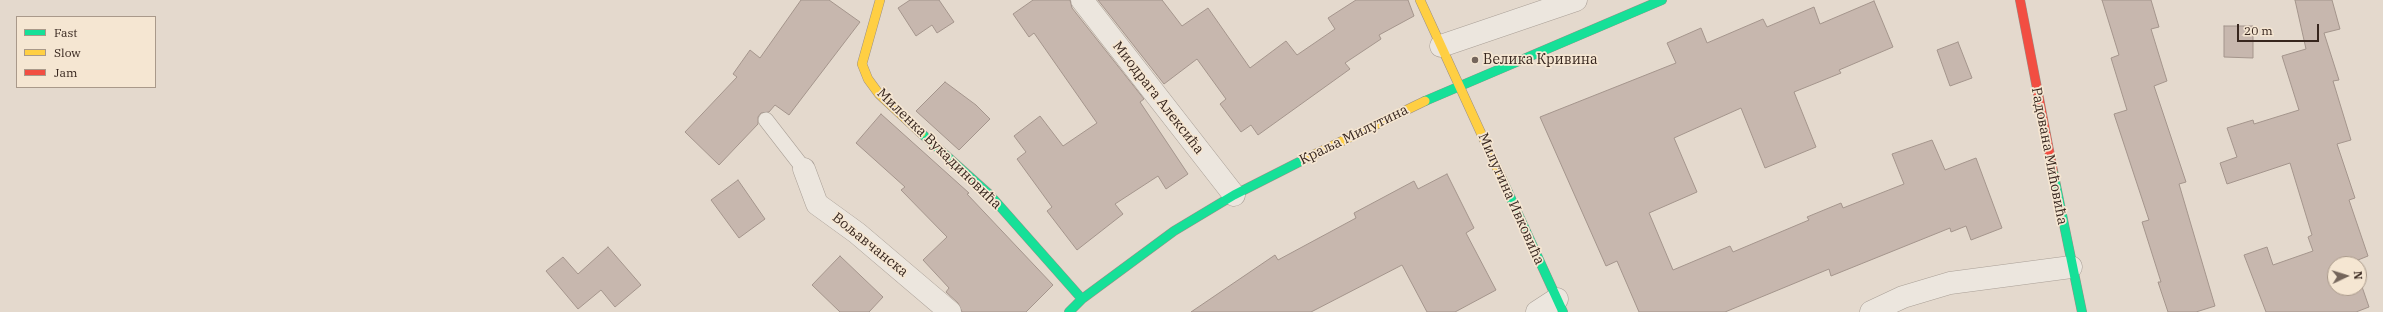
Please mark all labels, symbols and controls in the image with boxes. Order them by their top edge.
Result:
legend [16,16,156,88]
scale bar [2239,16,2321,42]
text: 20 m [2244,23,2273,38]
text: Fast [54,25,78,40]
street label: Миодрага Алексића [1109,38,1207,158]
text: Slow [54,45,81,60]
place label: Велика Кривина [1483,52,1598,68]
marker: Велика Кривина [1470,55,1480,65]
text: Jam [54,65,77,80]
street label: Миленка Вукадиновића [873,85,1005,213]
street label: Радована Мићовића [2027,86,2071,226]
street label: Краља Милутина [1297,101,1411,169]
street label: Милутина Ивковића [1474,131,1548,267]
street label: Вољавчанска [829,209,911,281]
north arrow [2327,256,2367,296]
text: N [2351,270,2365,280]

